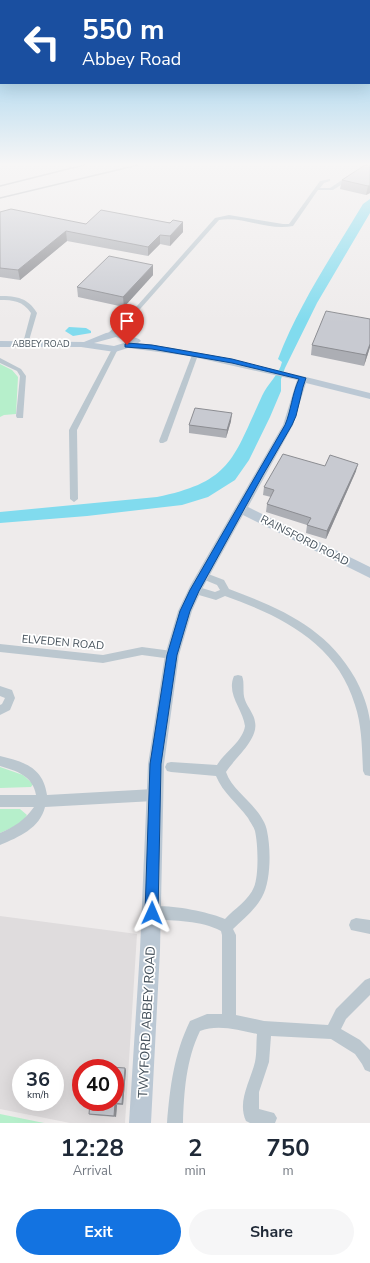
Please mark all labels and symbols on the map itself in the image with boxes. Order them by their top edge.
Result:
pin [110,304,144,345]
street label: ABBEY ROAD [12,338,70,350]
street label: RAINSFORD ROAD [258,512,352,569]
street label: ELVEDEN ROAD [21,631,105,654]
position arrow [131,892,173,934]
street label: TWYFORD ABBEY ROAD [134,946,160,1098]
speed limit sign: 40 [72,1059,124,1111]

